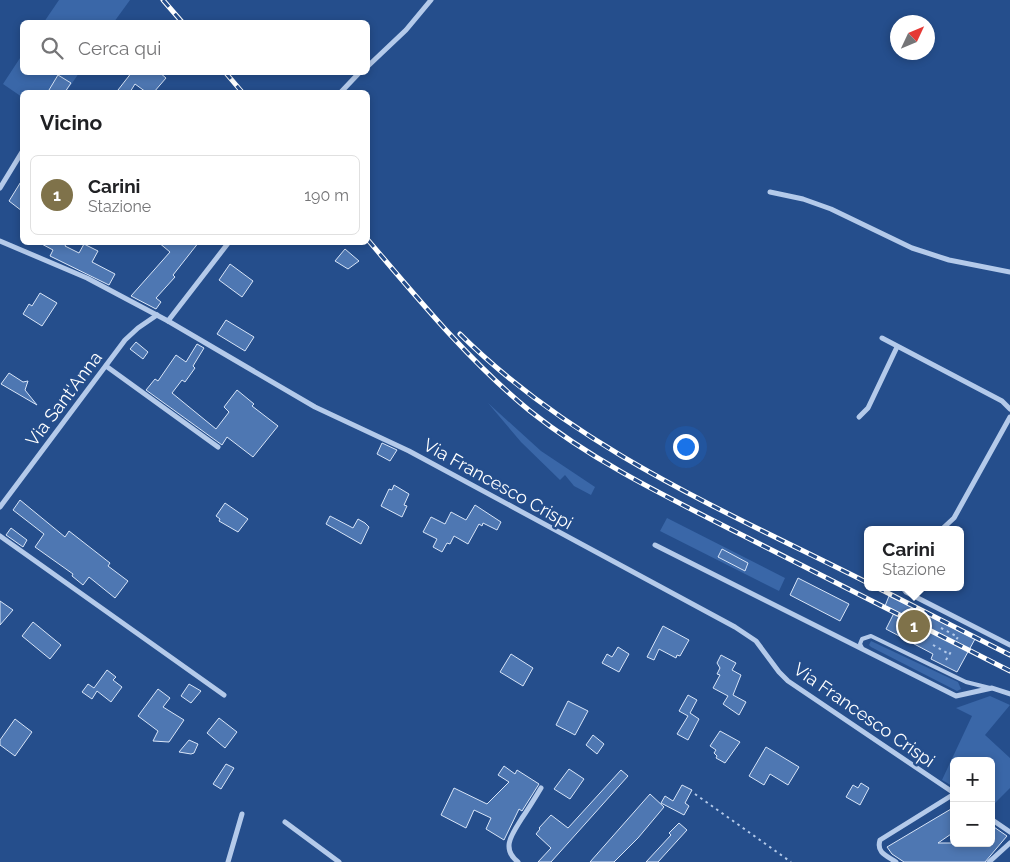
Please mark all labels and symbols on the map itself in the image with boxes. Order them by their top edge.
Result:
north arrow [890,15,935,60]
street label: Via Sant'Anna [21,347,106,450]
street label: Via Francesco Crispi [420,434,577,533]
your location [673,434,699,460]
pin: 1 [898,607,930,645]
street label: Via Francesco Crispi [790,658,939,771]

